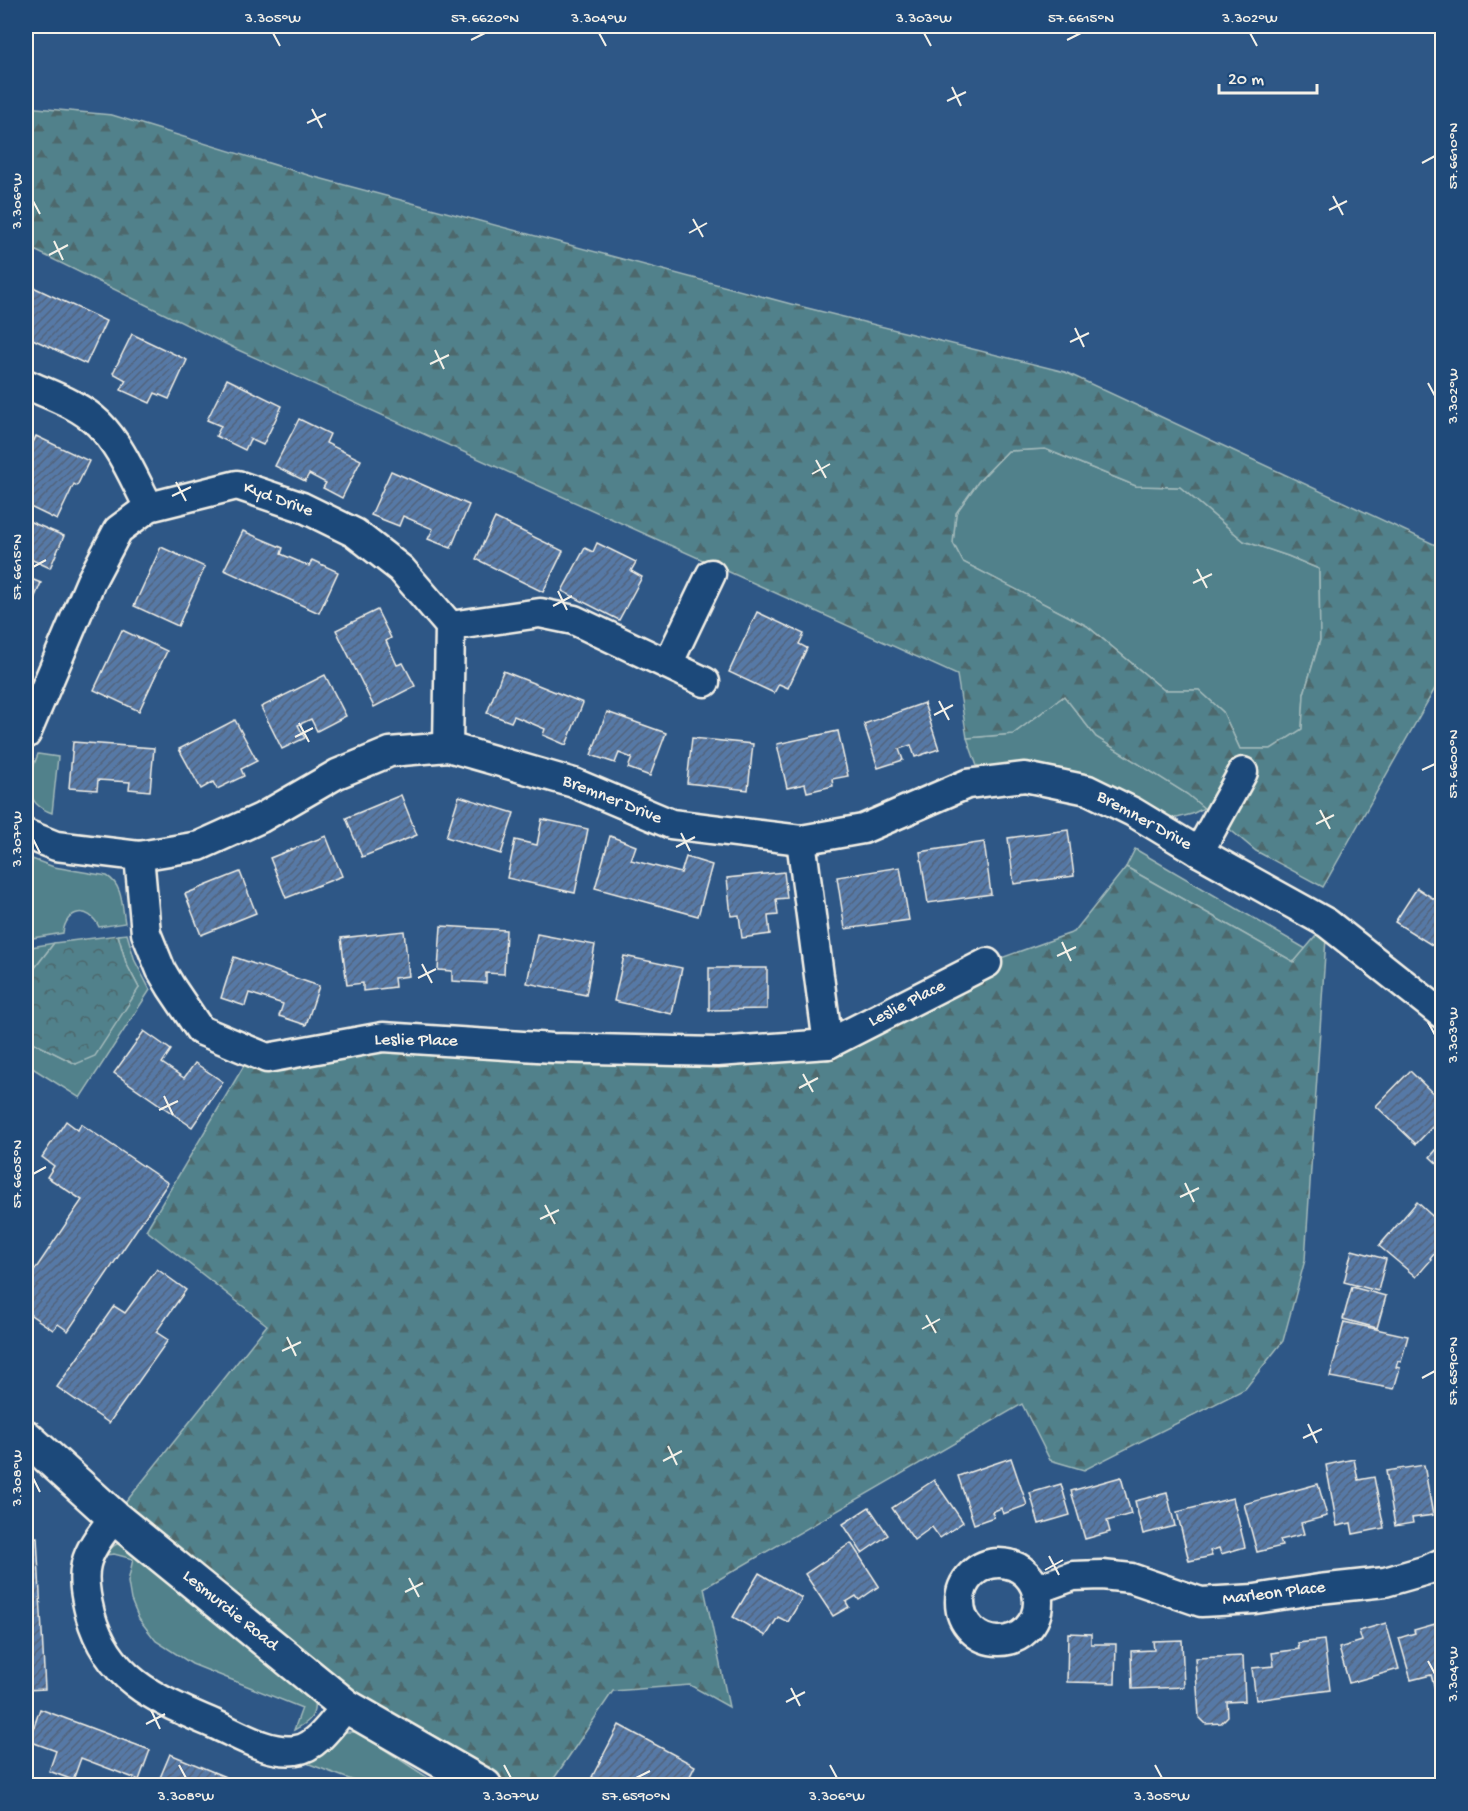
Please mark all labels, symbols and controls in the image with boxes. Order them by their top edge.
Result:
text: 3.305°W [244,10,301,28]
text: 57.6620°N [451,10,519,28]
text: 3.304°W [570,10,627,28]
text: 3.303°W [895,10,952,28]
text: 57.6615°N [1048,10,1114,28]
text: 3.302°W [1221,10,1278,28]
scale bar [1219,57,1316,95]
text: 20 m [1228,70,1264,91]
text: 57.6610°N [1445,122,1463,189]
text: 3.306°W [9,173,27,230]
text: 3.302°W [1445,368,1463,425]
street label: Kyd Drive [240,478,316,523]
text: 57.6615°N [9,534,27,600]
text: 57.6600°N [1445,729,1463,799]
street label: Bremner Drive [558,770,665,830]
street label: Bremner Drive [1092,786,1196,856]
text: 3.307°W [9,811,27,868]
street label: Leslie Place [865,975,949,1032]
text: 3.303°W [1445,1007,1463,1064]
street label: Leslie Place [374,1030,458,1052]
text: 57.6605°N [9,1140,27,1208]
text: 57.6590°N [1445,1337,1463,1405]
text: 3.308°W [9,1449,27,1507]
street label: Lesmurdie Road [178,1566,283,1657]
street label: Marleon Place [1221,1577,1327,1611]
text: 3.304°W [1445,1646,1463,1703]
text: 3.308°W [157,1788,215,1806]
text: 3.307°W [482,1788,539,1806]
text: 57.6590°N [602,1788,670,1806]
text: 3.306°W [808,1788,865,1806]
text: 3.305°W [1133,1788,1190,1806]

